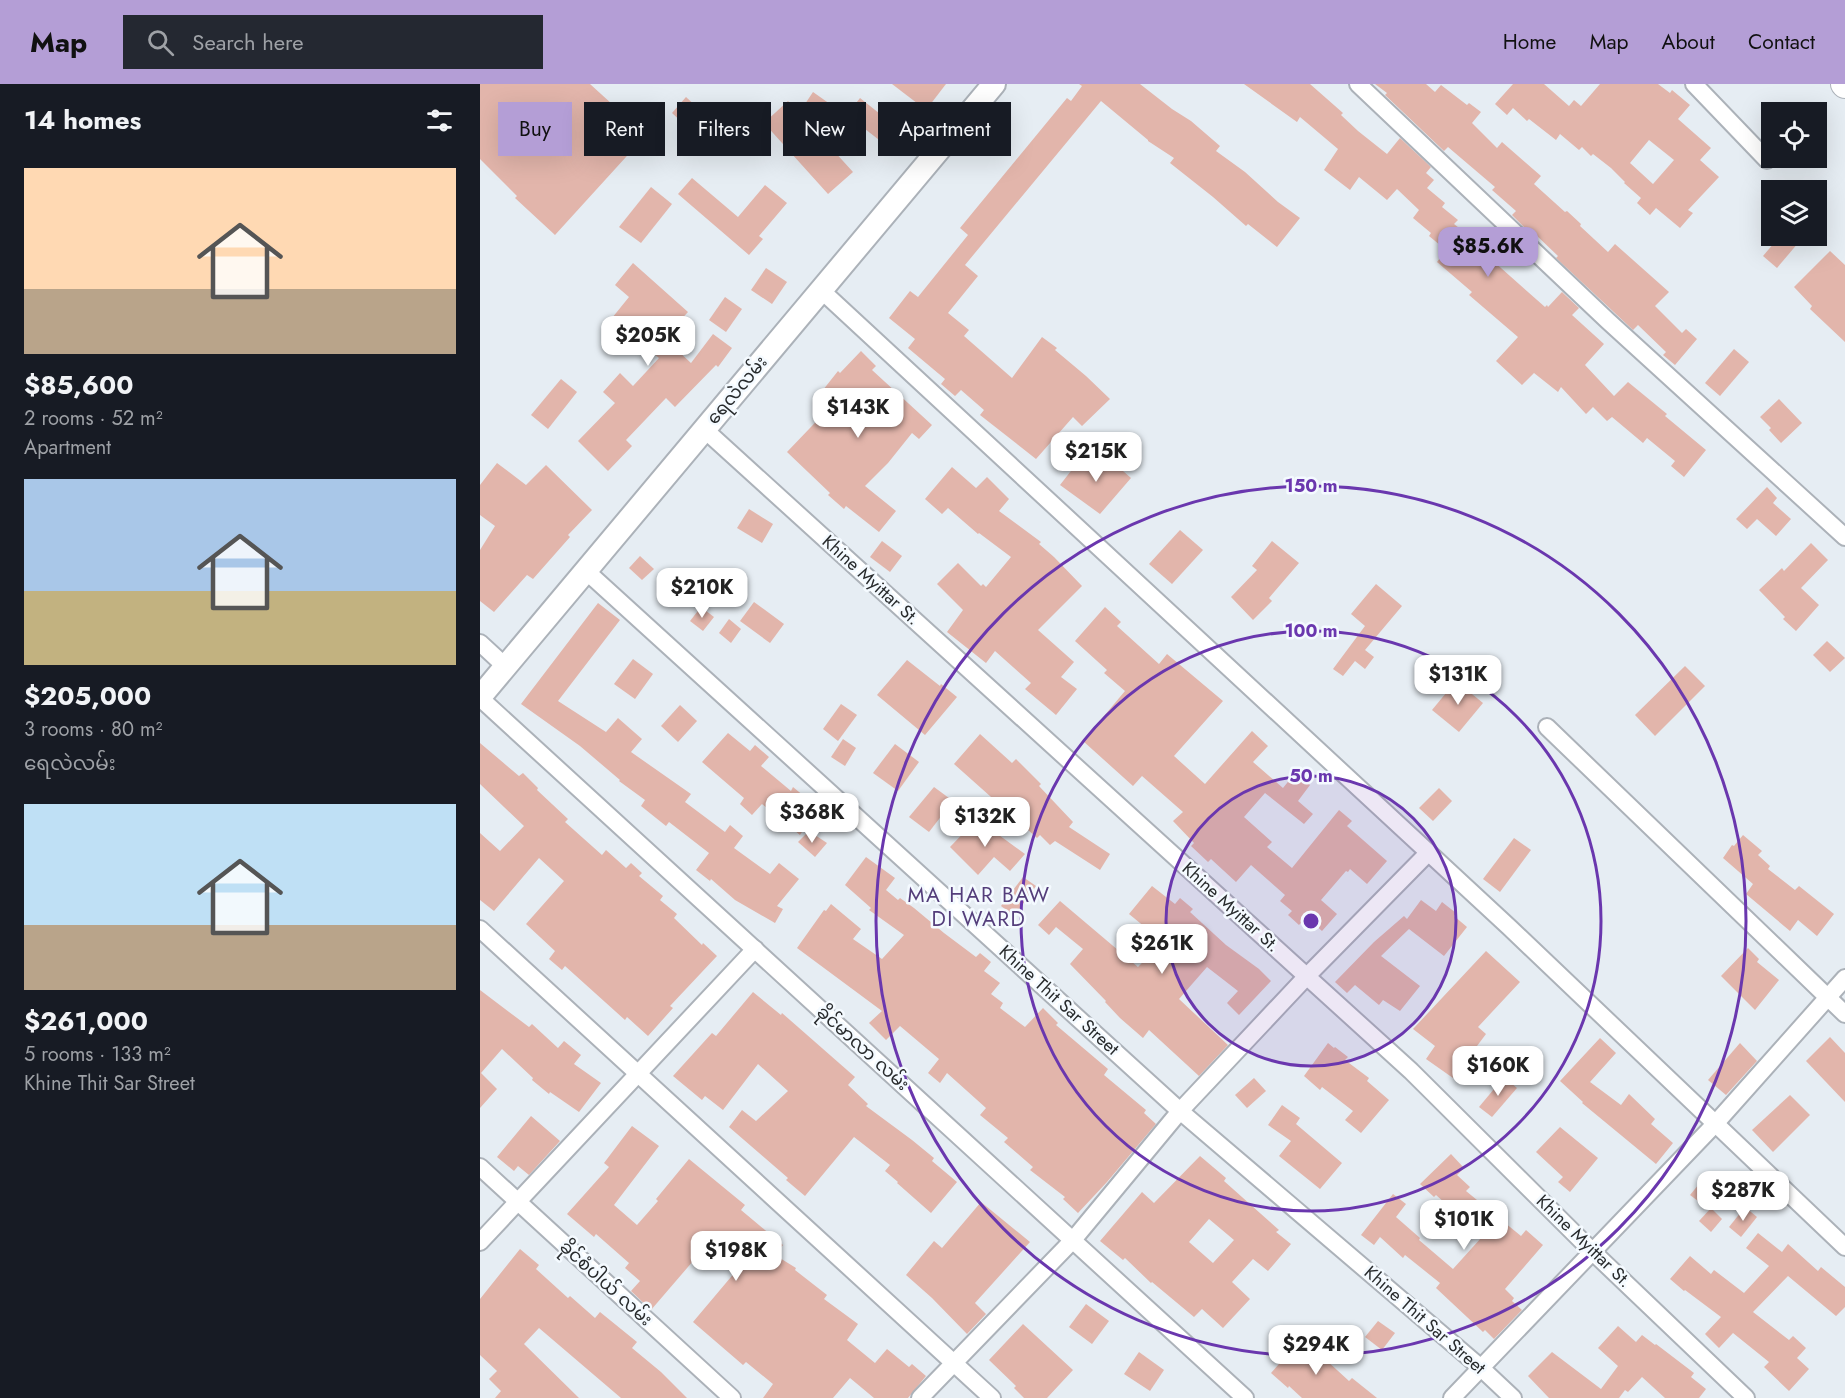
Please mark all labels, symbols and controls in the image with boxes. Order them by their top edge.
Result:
search box [123,15,543,69]
text: Map [30,22,87,63]
icon: search [144,26,177,59]
text: Search here [192,26,304,58]
text: Home [1503,27,1556,57]
text: Map [1589,27,1629,57]
text: About [1662,27,1715,57]
text: Contact [1748,27,1815,57]
text: 14 homes [24,101,141,139]
chip: Buy [498,102,572,156]
chip: Rent [584,102,665,156]
chip: Filters [677,102,771,156]
chip: New [783,102,866,156]
chip: Apartment [878,102,1011,156]
map controls [1761,102,1827,246]
button: locate [1761,102,1827,168]
icon: filters [423,104,456,137]
button: layers [1761,180,1827,246]
icon: home [186,207,294,315]
pin: $85.6K [1439,227,1537,278]
text: $85.6K [1452,232,1524,261]
pin: $205K [606,316,690,367]
text: $205K [615,321,681,350]
street label: ရေလဲလမ်း [701,350,775,431]
text: $85,600 [24,366,134,404]
pin: $143K [816,388,900,439]
text: $143K [827,393,889,422]
text: 2 rooms · 52 m² [24,404,163,433]
pin: $215K [1054,432,1138,483]
text: Apartment [24,433,111,462]
text: $215K [1065,437,1127,466]
text: 150 m [1285,473,1337,499]
icon: home [186,518,294,626]
street label: Khine Myittar St. [816,529,926,631]
pin: $210K [660,568,744,619]
text: $210K [671,573,733,602]
text: 100 m [1284,618,1338,644]
pin: $131K [1416,655,1500,706]
text: $131K [1428,660,1488,689]
text: $205,000 [24,677,151,715]
text: 3 rooms · 80 m² [24,715,162,744]
text: ရေလဲလမ်း [24,749,116,778]
text: 50 m [1289,763,1333,789]
pin: $368K [770,793,854,844]
pin: $132K [943,797,1027,848]
text: $368K [780,798,844,827]
text: $132K [954,802,1016,831]
icon: home [186,843,294,951]
street label: Khine Myittar St. [1176,856,1286,958]
district label: MA HAR BAW DI WARD [907,880,1051,934]
centre of rings [1301,911,1321,931]
pin: $261K [1120,924,1204,975]
text: $261K [1130,929,1194,958]
street label: Khine Thit Sar Street [993,939,1125,1062]
street label: ခိုင်မာလာ လမ်း [810,999,916,1098]
text: $261,000 [24,1002,148,1040]
text: 5 rooms · 133 m² [24,1040,171,1069]
pin: $160K [1456,1046,1540,1097]
text: $160K [1466,1051,1530,1080]
text: Khine Thit Sar Street [24,1069,195,1098]
pin: $287K [1701,1171,1785,1222]
text: $287K [1711,1176,1775,1205]
street label: Khine Myittar St. [1530,1189,1638,1293]
pin: $101K [1422,1200,1506,1251]
text: $101K [1434,1205,1494,1234]
pin: $198K [694,1231,778,1282]
street label: ခိုင်စံပါယ် လမ်း [552,1233,659,1333]
text: $198K [705,1236,767,1265]
street label: Khine Thit Sar Street [1358,1260,1492,1381]
pin: $294K [1274,1325,1358,1376]
text: $294K [1283,1330,1349,1359]

